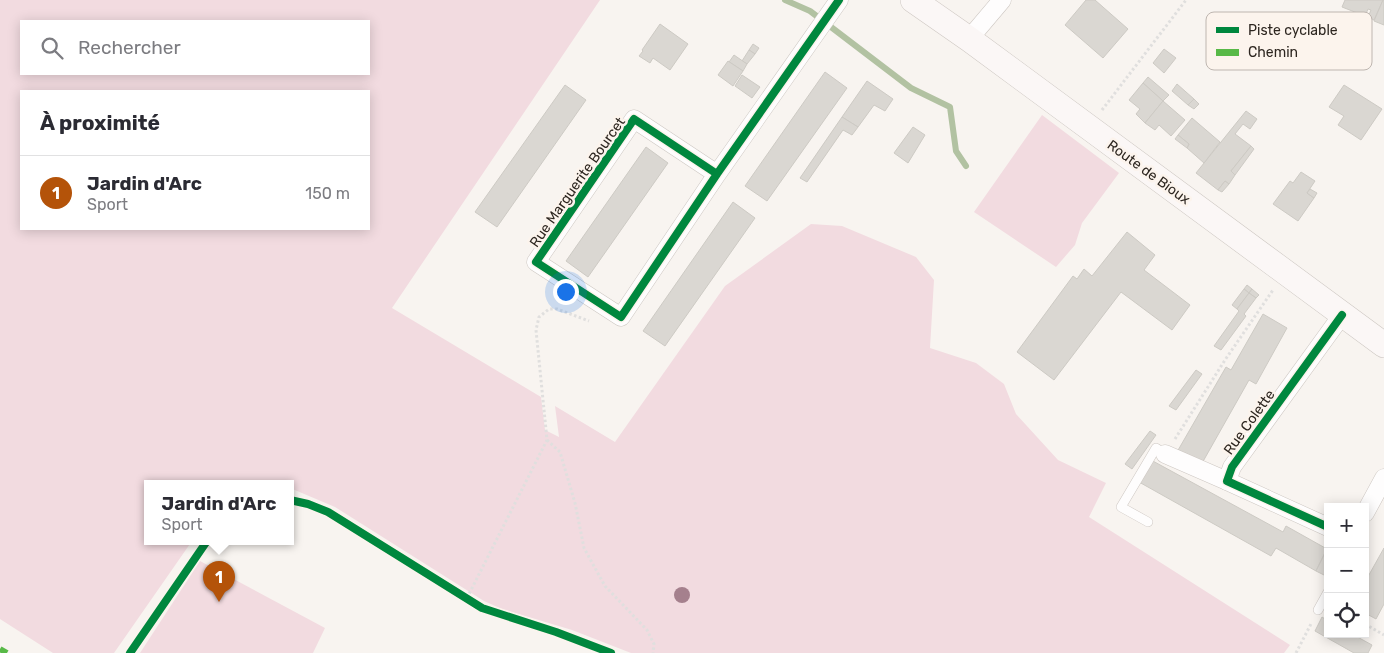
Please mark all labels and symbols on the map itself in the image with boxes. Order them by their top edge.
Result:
legend [1206,12,1372,70]
text: Piste cyclable [1248,22,1338,39]
text: Chemin [1248,44,1298,61]
street label: Rue Marguerite Bourcet [526,114,629,251]
street label: Route de Bioux [1104,137,1194,209]
your location [553,279,579,305]
street label: Rue Colette [1220,386,1279,458]
pin: 1 [203,561,235,602]

